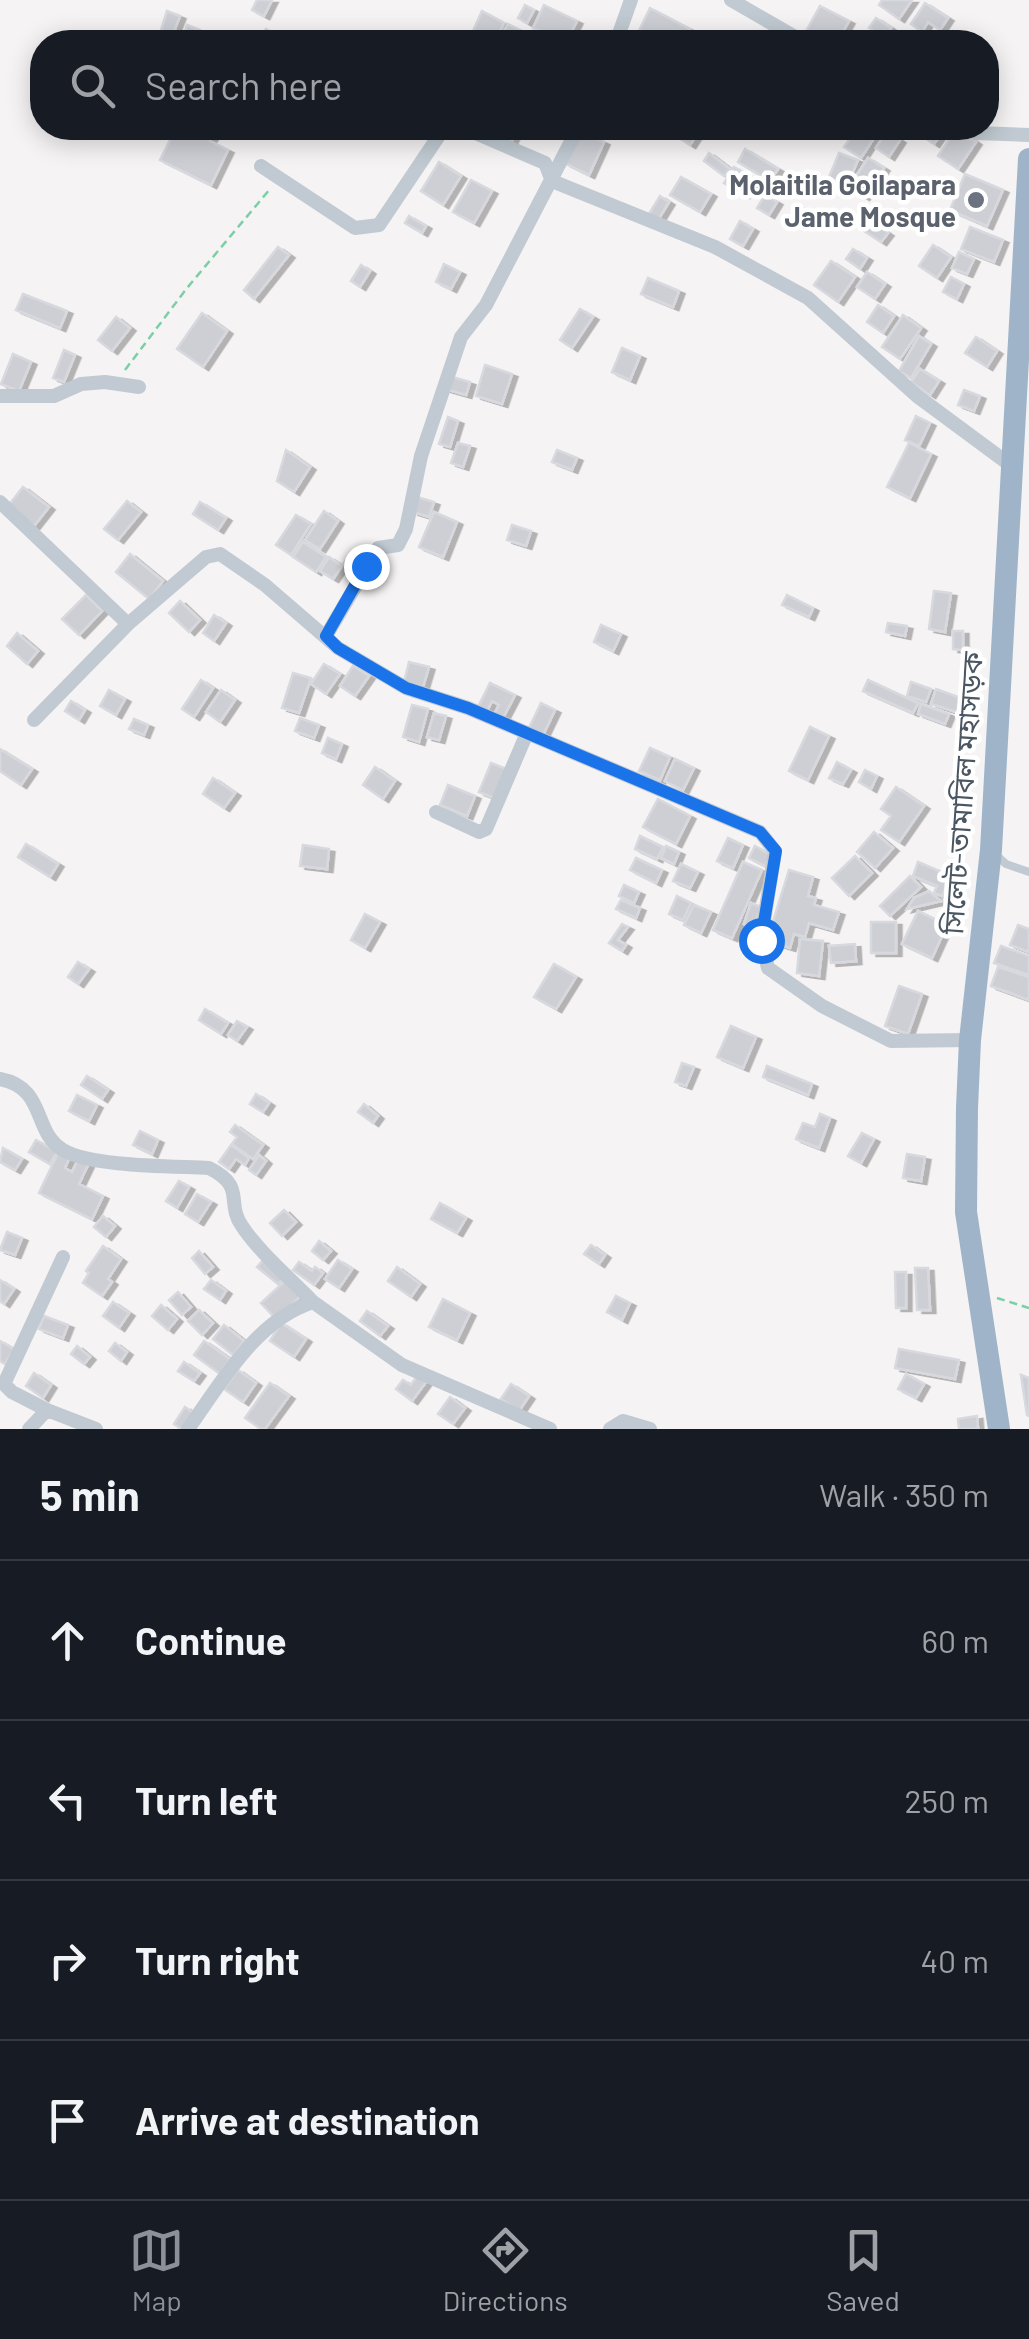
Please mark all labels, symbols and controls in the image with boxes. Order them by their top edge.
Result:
search box [30,30,999,140]
icon: search [65,58,120,113]
text: Search here [145,62,343,108]
place label: Molaitila Goilapara Jame Mosque [729,167,956,233]
marker: Molaitila Goilapara Jame Mosque [965,189,987,211]
route end [344,544,390,590]
street label: সিলেট-তামাবিল মহাসড়ক [935,650,989,937]
route start [739,918,785,964]
text: 5 min [40,1469,140,1519]
text: Walk · 350 m [819,1475,989,1513]
icon: ahead [40,1613,95,1668]
text: Continue [135,1617,286,1663]
text: 60 m [922,1621,989,1659]
icon: left [40,1773,95,1828]
text: Turn left [135,1777,278,1823]
text: 250 m [904,1781,989,1819]
icon: right [40,1933,95,1988]
text: Turn right [135,1937,300,1983]
text: 40 m [920,1941,989,1979]
icon: arrive [40,2093,95,2148]
text: Arrive at destination [135,2097,480,2143]
tab: Map [129,2223,184,2317]
tab: Directions [443,2223,568,2317]
tab: Saved [826,2223,900,2317]

